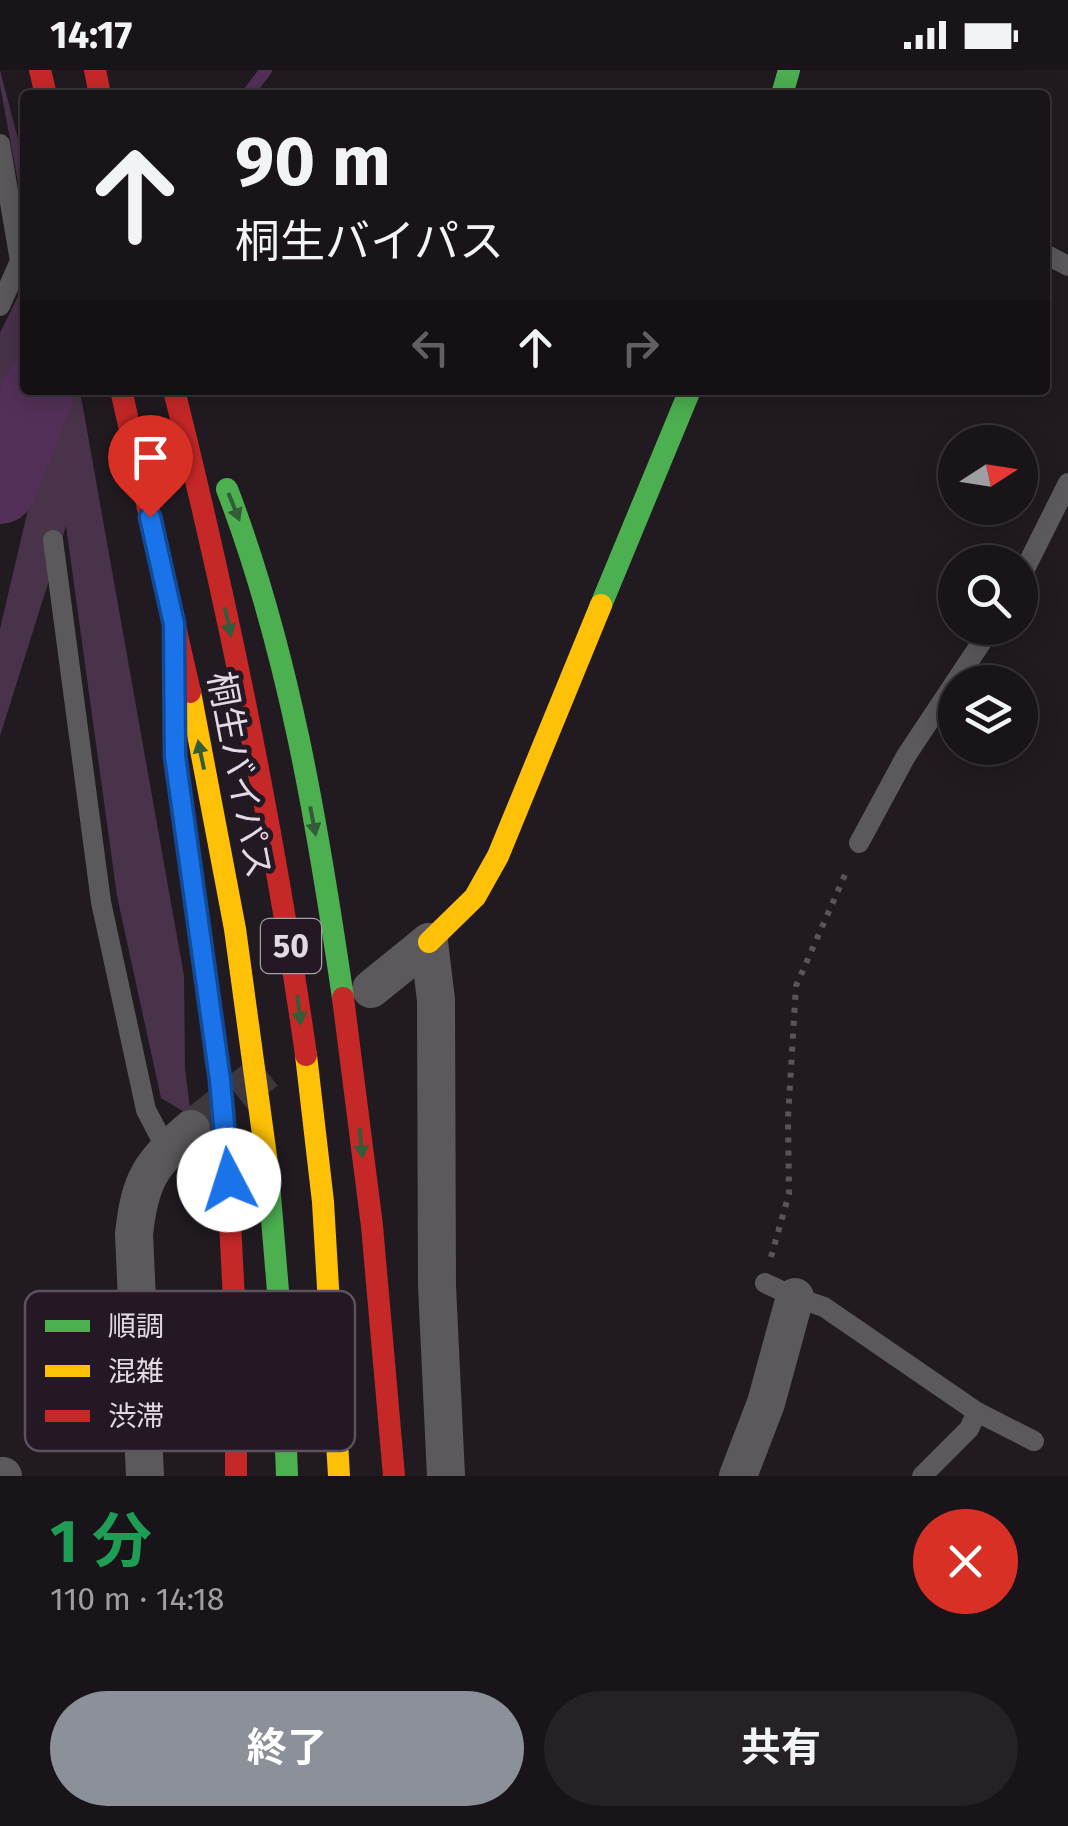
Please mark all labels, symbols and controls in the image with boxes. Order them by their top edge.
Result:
text: 14:17 [50,12,132,58]
text: 90 m [235,120,391,204]
icon: ahead [70,130,200,260]
text: 桐生バイパス [235,215,504,269]
icon: left [403,320,458,375]
icon: ahead [508,320,563,375]
icon: right [613,320,668,375]
pin [108,415,193,518]
north arrow [938,425,1038,525]
map controls [938,425,1038,765]
icon: arrive [123,430,178,485]
one-way arrow [227,492,243,522]
button: search [938,545,1038,645]
one-way arrow [221,607,237,638]
button: layers [938,665,1038,765]
street label: 桐生バイパス [199,668,281,882]
one-way arrow [193,739,209,770]
one-way arrow [305,806,321,837]
road number: 50 [261,919,321,973]
one-way arrow [291,995,307,1026]
one-way arrow [353,1127,369,1159]
position arrow [177,1128,281,1232]
legend [25,1291,355,1451]
text: 順調 [108,1310,164,1343]
text: 混雑 [108,1355,164,1388]
text: 渋滞 [108,1400,164,1433]
text: 1 分 [50,1506,152,1578]
button: close [913,1509,1018,1614]
text: 110 m · 14:18 [50,1580,224,1618]
button: 終了 [50,1691,524,1806]
button: 共有 [544,1691,1018,1806]

